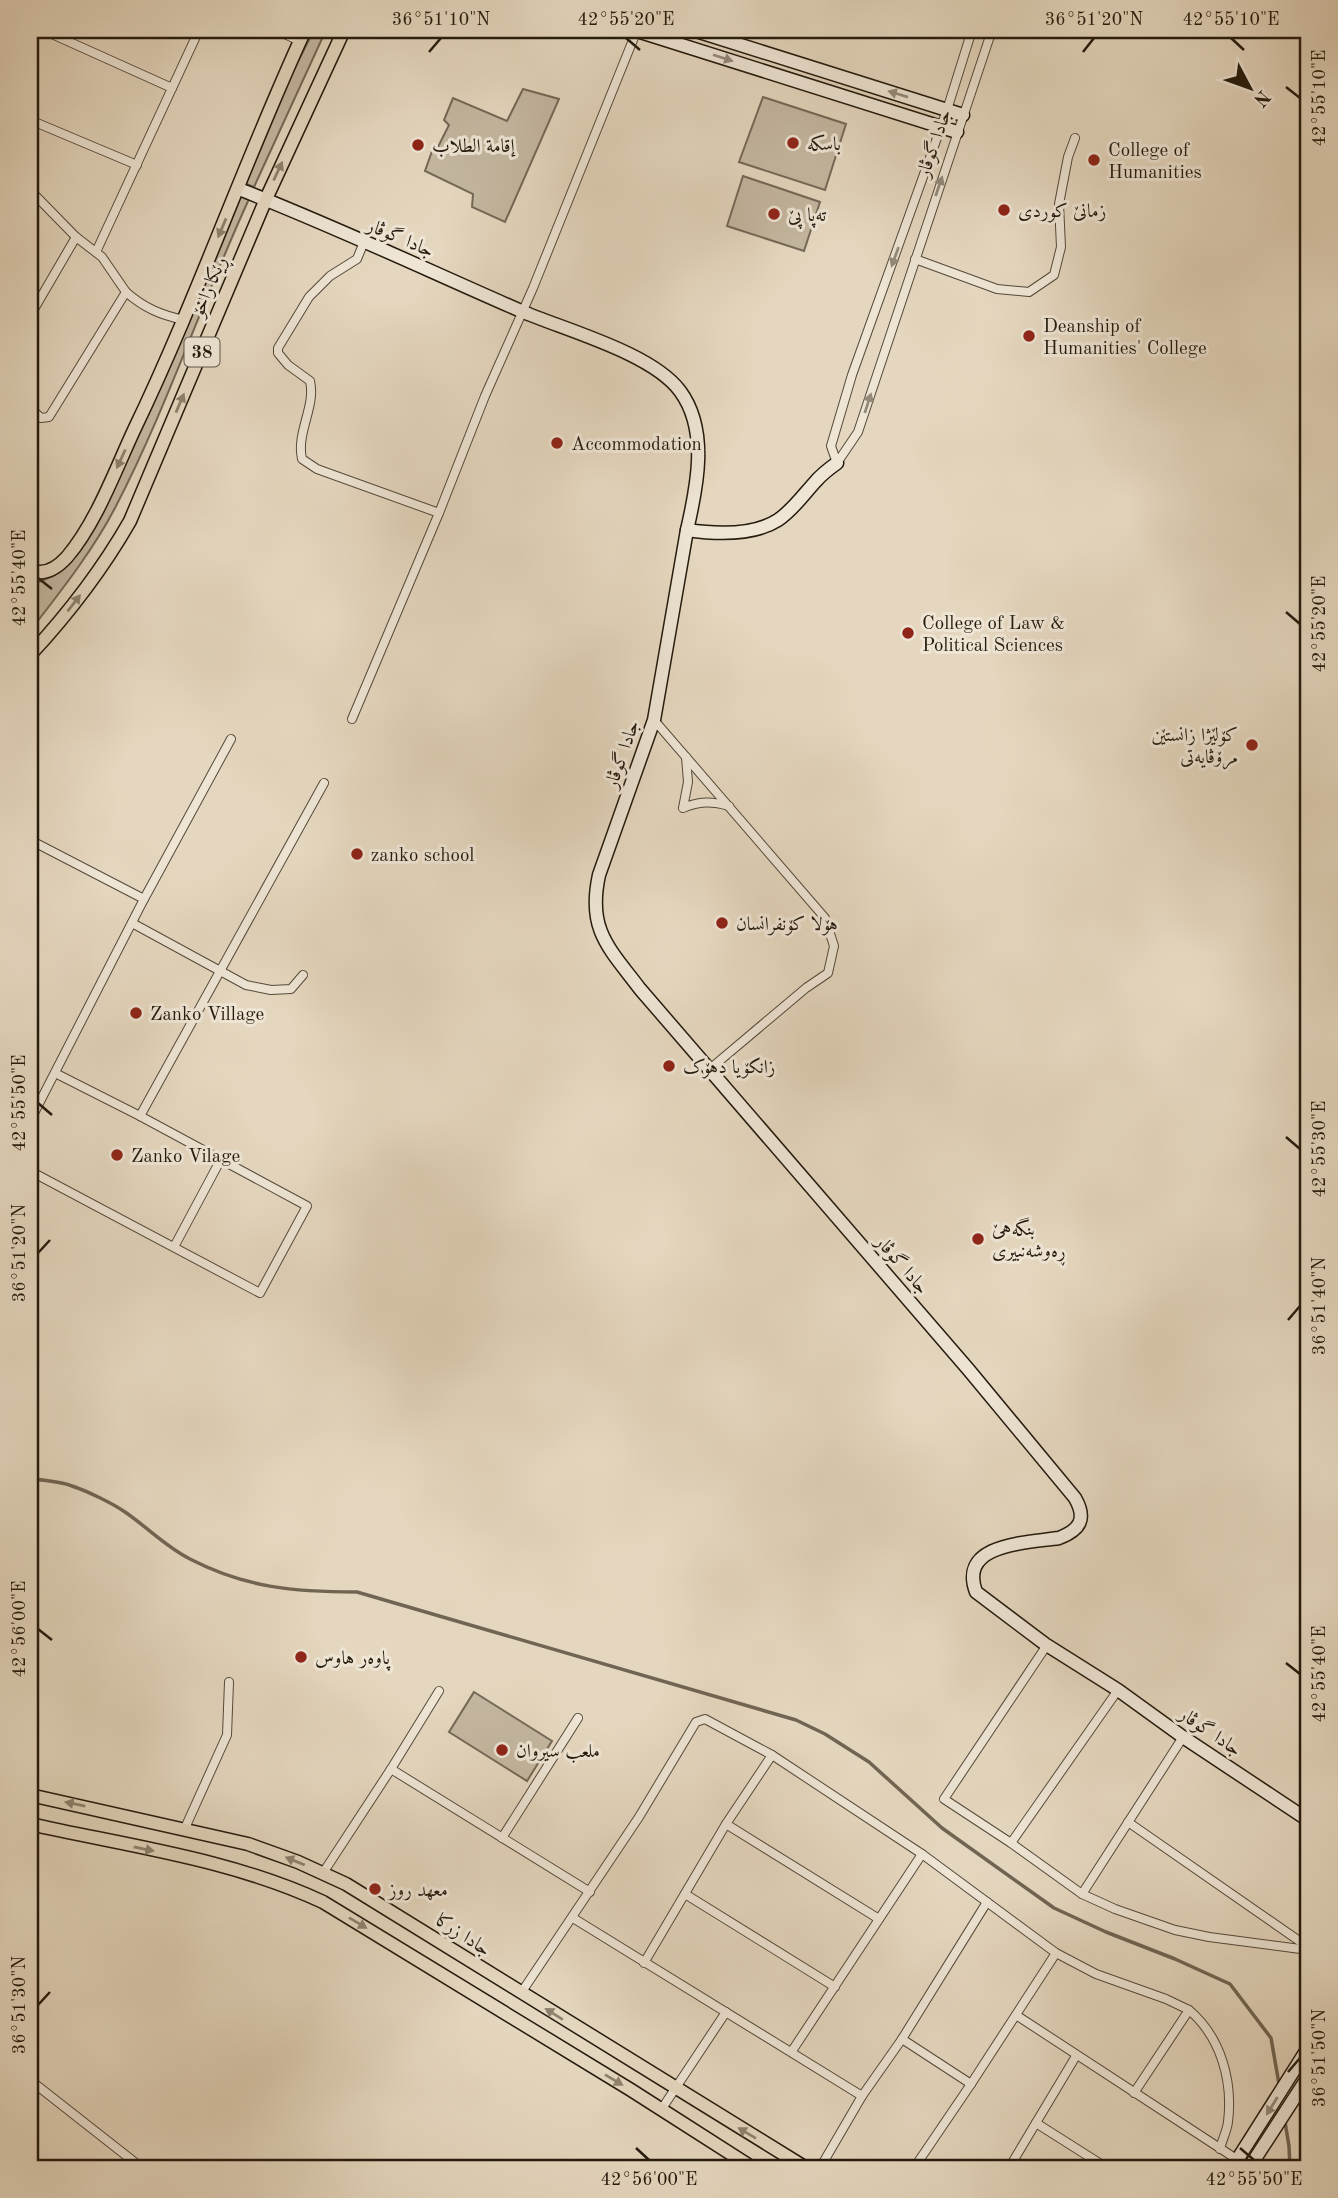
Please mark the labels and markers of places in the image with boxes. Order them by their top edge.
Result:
place label: باسکە [807,134,841,155]
marker: باسکە [785,135,801,151]
marker: إقامة الطلاب [410,137,426,153]
place label: إقامة الطلاب [432,138,517,158]
place label: College of Humanities [1108,142,1202,183]
marker: College of Humanities [1086,152,1102,168]
marker: زمانێ کوردی [996,202,1012,218]
place label: زمانێ کوردی [1018,202,1106,223]
marker: تەپا پێ [766,206,782,222]
place label: تەپا پێ [788,207,826,229]
place label: Deanship of Humanities' College [1043,318,1207,359]
marker: Deanship of Humanities' College [1021,328,1037,344]
marker: Accommodation [549,435,565,451]
place label: Accommodation [571,436,702,455]
place label: College of Law & Political Sciences [922,615,1065,656]
marker: College of Law & Political Sciences [900,625,916,641]
place label: كۆلێژا زانستێن مرۆڤایەتی [1151,726,1238,770]
marker: كۆلێژا زانستێن مرۆڤایەتی [1244,737,1260,753]
marker: zanko school [349,846,365,862]
place label: zanko school [371,847,474,866]
marker: هۆلا كۆنفرانسان [714,915,730,931]
place label: هۆلا كۆنفرانسان [736,915,838,936]
marker: Zanko Village [128,1005,144,1021]
place label: Zanko Village [150,1006,264,1025]
place label: زانکۆیا دهۆک [683,1057,775,1079]
marker: زانکۆیا دهۆک [661,1058,677,1074]
marker: Zanko Vilage [109,1147,125,1163]
place label: Zanko Vilage [131,1148,240,1167]
place label: بنگه‌هێ ڕه‌وشه‌نبیرى [992,1217,1066,1266]
marker: بنگه‌هێ ڕه‌وشه‌نبیرى [970,1231,986,1247]
marker: پاوەر هاوس [293,1649,309,1665]
place label: پاوەر هاوس [315,1650,391,1671]
marker: ملعب سيروان [494,1742,510,1758]
place label: ملعب سيروان [516,1743,600,1763]
marker: معهد روز [367,1881,383,1897]
place label: معهد روز [387,1882,448,1901]

